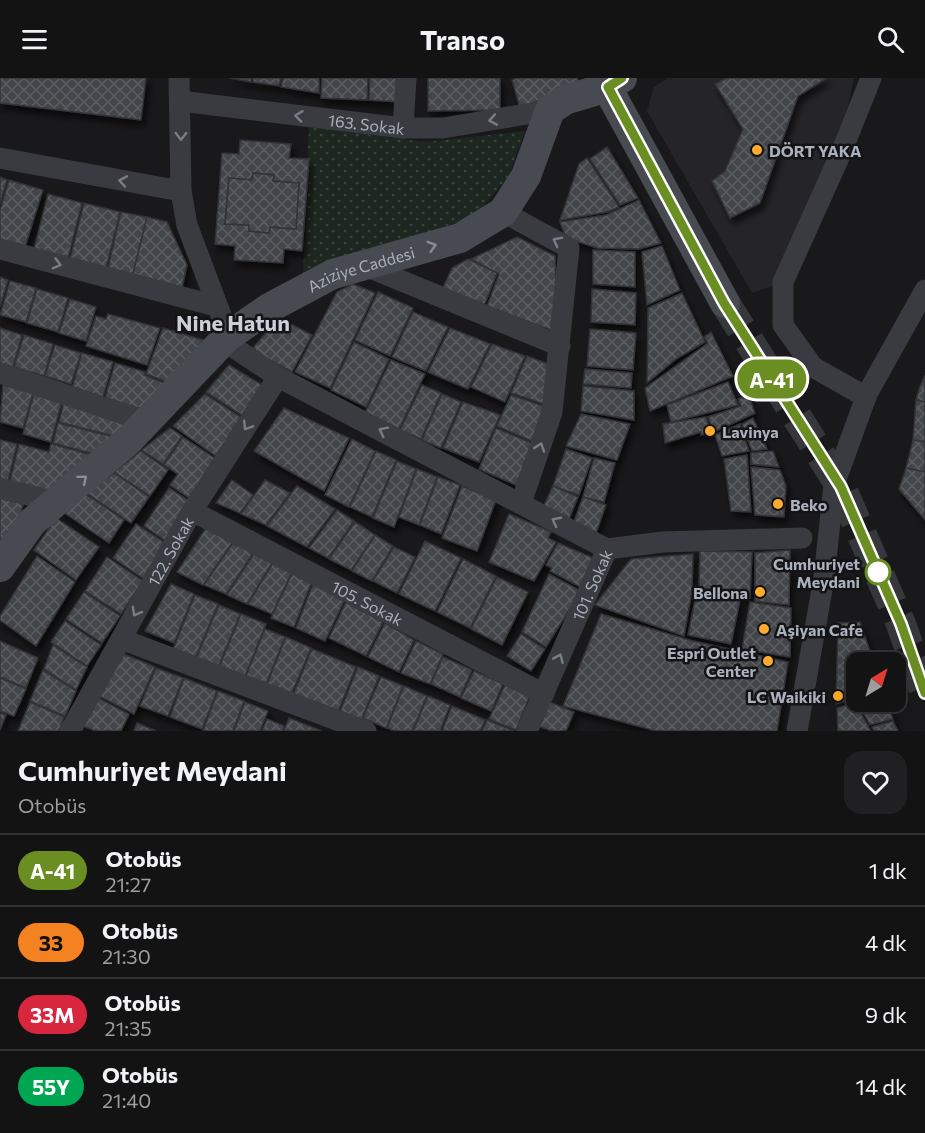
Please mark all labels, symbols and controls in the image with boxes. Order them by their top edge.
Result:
icon: menu [18,23,51,56]
text: Transo [420,23,505,56]
icon: search [874,23,907,56]
one-way arrow [295,110,304,122]
street label: 163. Sokak [327,110,406,138]
one-way arrow [488,113,498,126]
one-way arrow [175,132,187,141]
place label: DÖRT YAKA [769,141,862,160]
marker: DÖRT YAKA [750,143,764,157]
one-way arrow [119,175,129,188]
one-way arrow [553,237,563,248]
one-way arrow [426,241,437,253]
street label: Aziziye Caddesi [304,242,417,296]
one-way arrow [51,257,61,270]
district label: Nine Hatun [176,309,290,336]
line badge: A-41 [730,360,814,398]
text: A-41 [749,367,795,392]
one-way arrow [243,420,254,431]
place label: Lavinya [722,422,779,441]
marker: Lavinya [703,424,717,438]
one-way arrow [378,427,389,439]
one-way arrow [532,442,545,453]
one-way arrow [76,476,87,487]
place label: Beko [790,495,828,514]
marker: Beko [771,497,785,511]
street label: 122. Sokak [143,513,197,589]
one-way arrow [551,517,562,529]
street label: 101. Sokak [567,546,615,623]
place label: Cumhuriyet Meydani [773,554,860,591]
marker: Cumhuriyet Meydani [865,559,891,585]
street label: 105. Sokak [329,576,407,629]
place label: Bellona [693,583,748,602]
marker: Bellona [753,585,767,599]
one-way arrow [132,606,143,616]
place label: Aşiyan Cafe [776,620,863,639]
marker: Aşiyan Cafe [757,622,771,636]
place label: Espri Outlet Center [667,643,756,680]
north arrow [846,652,906,712]
map controls [846,652,906,712]
one-way arrow [552,654,564,665]
marker: Espri Outlet Center [761,654,775,668]
place label: LC Waikiki [747,687,826,706]
marker: LC Waikiki [831,689,845,703]
button: heart [844,751,907,814]
text: Cumhuriyet Meydani [18,753,287,787]
text: Otobüs [18,793,86,817]
text: Otobüs [105,845,181,872]
text: 1 dk [869,857,907,884]
text: A-41 [30,858,75,883]
text: 21:27 [105,872,151,896]
text: Otobüs [102,917,178,944]
text: 4 dk [865,929,907,956]
text: 33 [39,930,63,955]
text: 21:30 [102,944,151,968]
text: Otobüs [105,989,181,1016]
text: 9 dk [865,1001,907,1028]
text: 33M [30,1002,75,1027]
text: 21:35 [105,1016,152,1040]
text: Otobüs [102,1061,178,1088]
text: 14 dk [856,1073,907,1100]
text: 55Y [32,1074,70,1099]
text: 21:40 [102,1088,151,1112]

